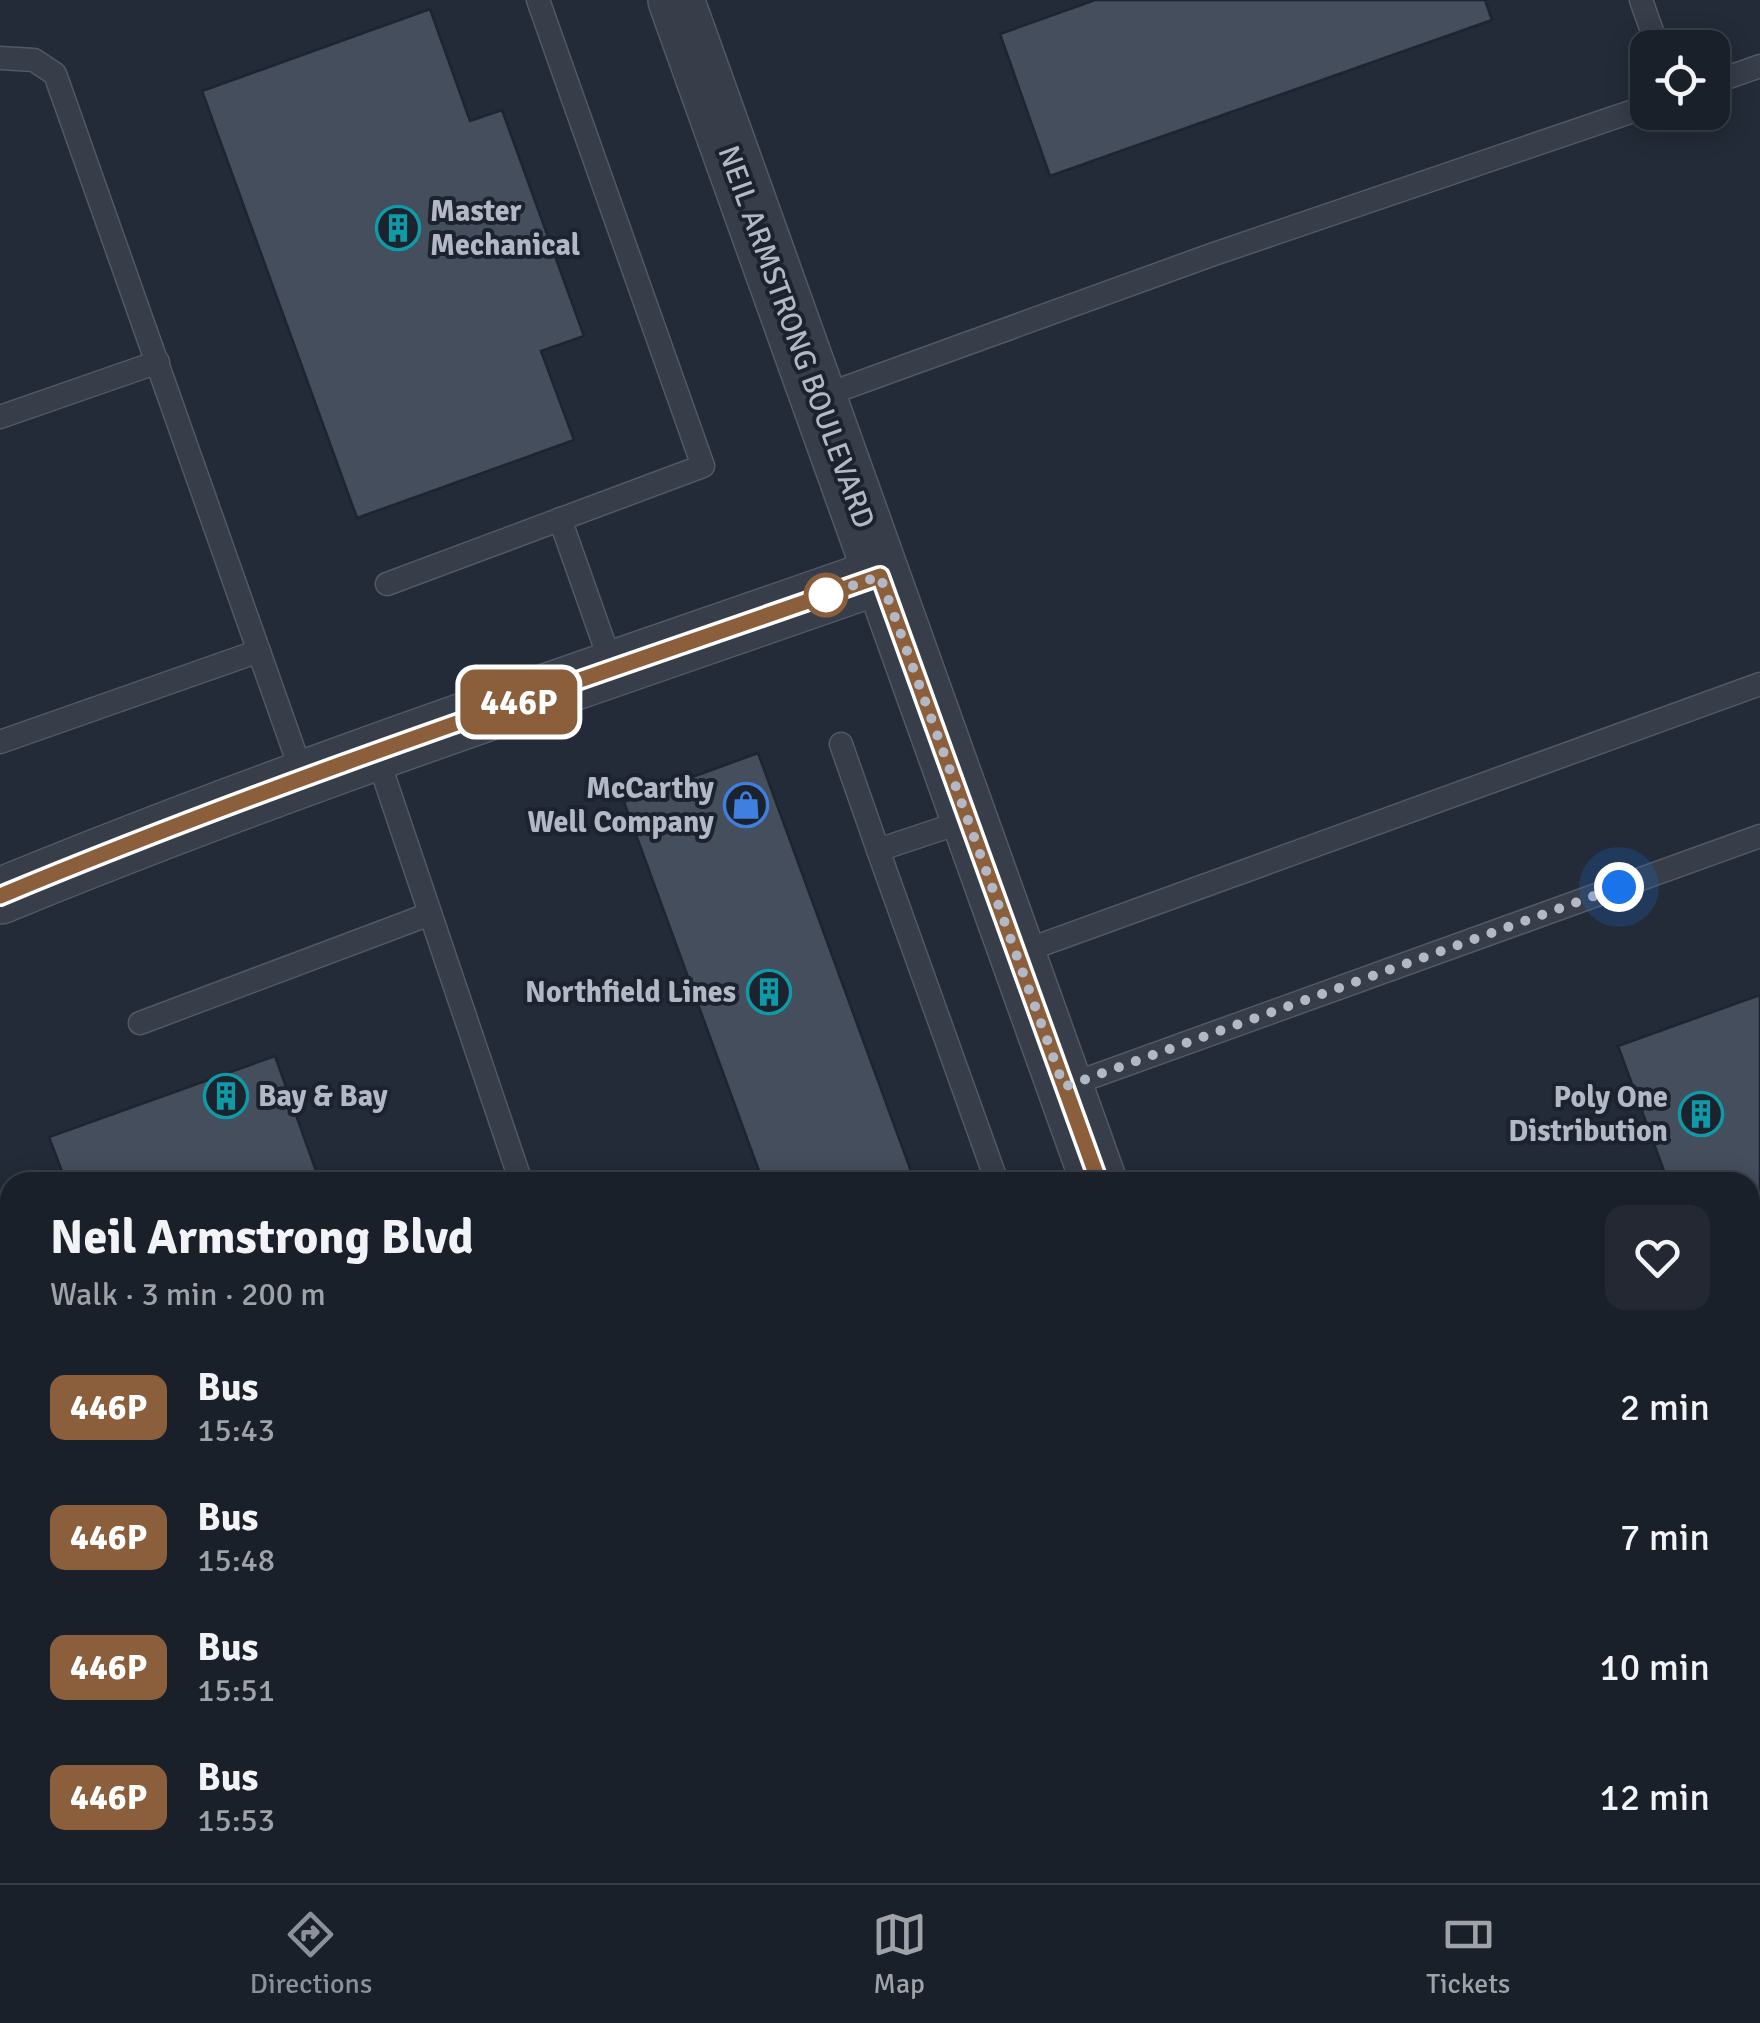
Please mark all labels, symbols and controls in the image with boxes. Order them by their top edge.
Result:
map controls [1630,30,1730,130]
button: locate [1630,30,1730,130]
street label: NEIL ARMSTRONG BOULEVARD [709,141,883,533]
place label: Master Mechanical [430,193,580,264]
building icon: Master Mechanical [375,205,421,251]
unlabelled marker [805,574,847,616]
line badge: 446P [449,670,589,734]
text: 446P [480,681,558,724]
place label: McCarthy Well Company [528,770,714,841]
shop icon: McCarthy Well Company [723,782,769,828]
your location [1594,862,1644,912]
building icon: Northfield Lines [746,969,792,1015]
place label: Northfield Lines [525,974,736,1011]
building icon: Bay & Bay [203,1073,249,1119]
place label: Bay & Bay [258,1078,388,1115]
place label: Poly One Distribution [1508,1079,1668,1150]
building icon: Poly One Distribution [1678,1091,1724,1137]
button: heart [1605,1205,1710,1310]
text: Neil Armstrong Blvd [50,1208,474,1267]
text: Walk · 3 min · 200 m [50,1275,326,1314]
text: Bus [197,1364,258,1411]
text: 2 min [1620,1384,1710,1431]
text: 446P [70,1386,147,1429]
text: 15:43 [197,1411,275,1450]
text: Bus [197,1494,258,1541]
text: 7 min [1620,1514,1710,1561]
text: 446P [70,1516,147,1559]
text: 15:48 [197,1541,275,1580]
text: Bus [197,1624,258,1671]
text: 10 min [1599,1644,1710,1691]
text: 446P [70,1646,147,1689]
text: 15:51 [197,1671,275,1710]
text: Bus [197,1754,258,1801]
text: 12 min [1599,1774,1710,1821]
text: 446P [70,1776,147,1819]
text: 15:53 [197,1801,275,1840]
tab: Directions [250,1907,372,2001]
tab: Map [872,1907,927,2001]
tab: Tickets [1426,1907,1510,2001]

